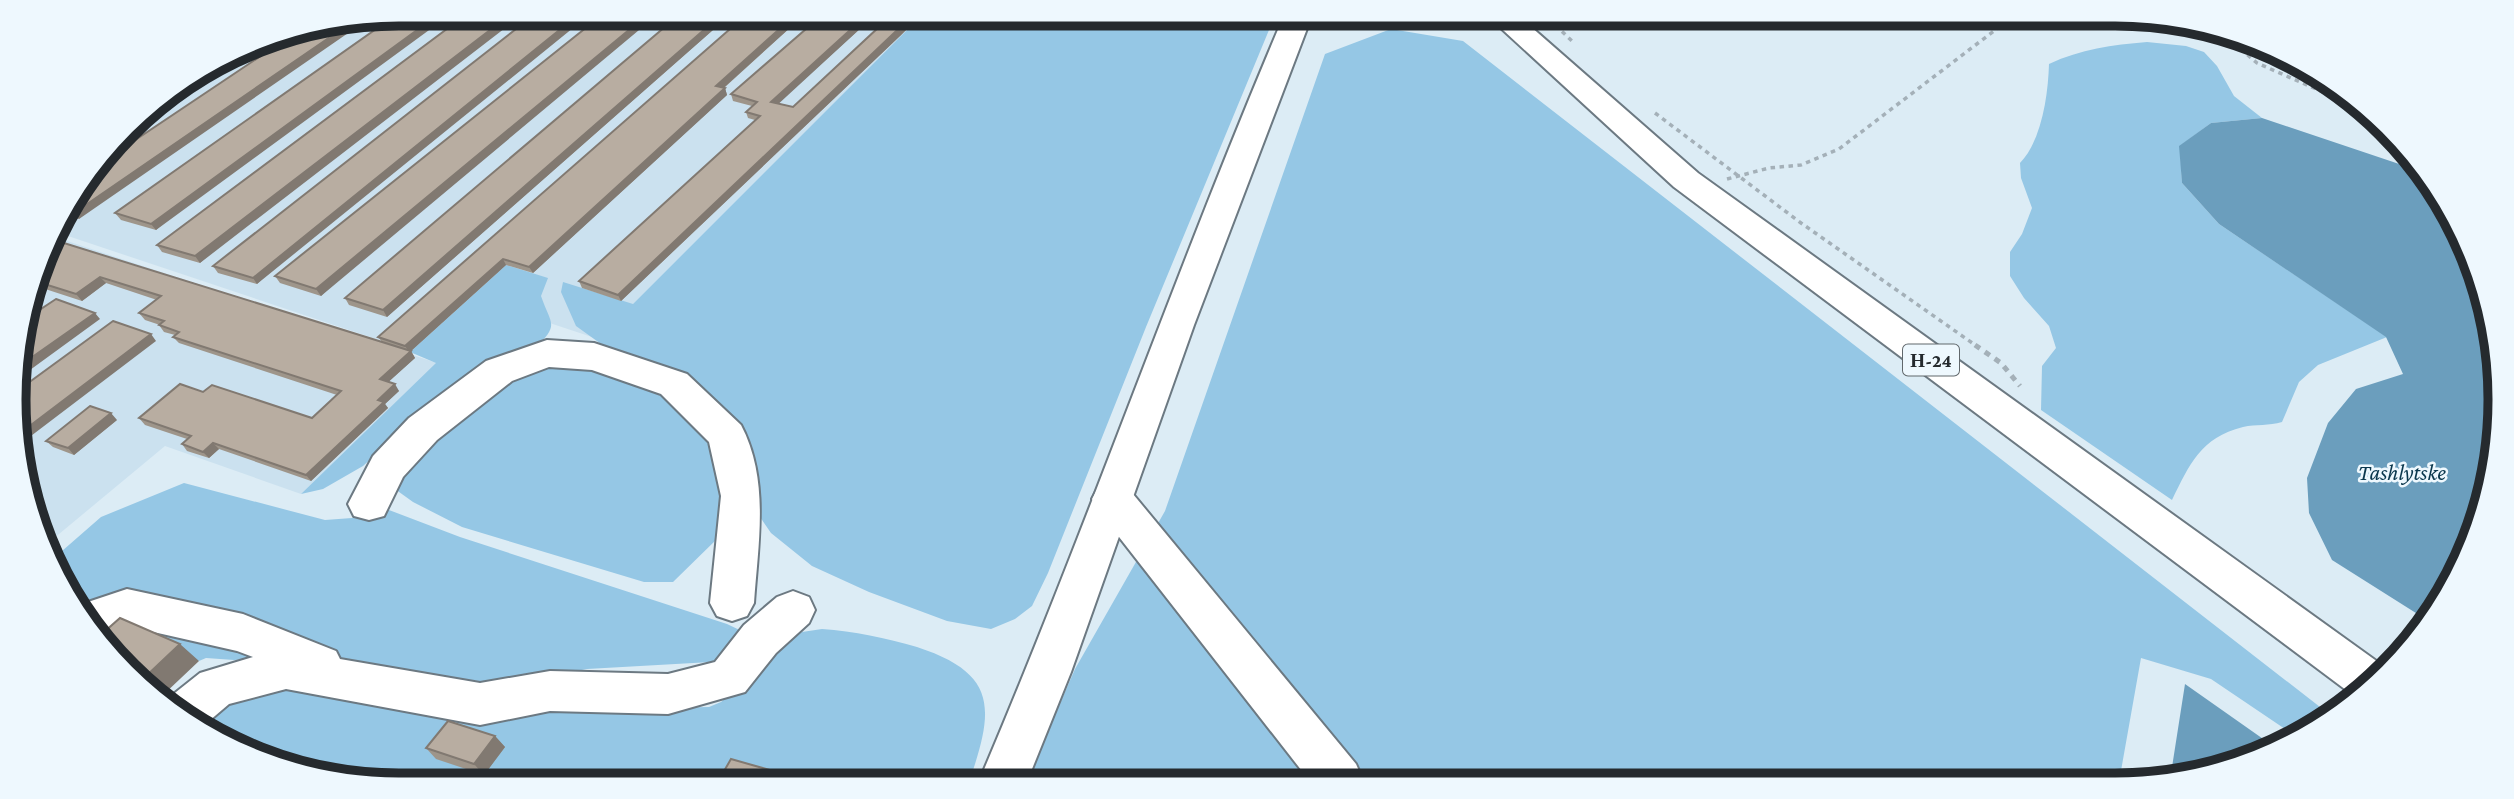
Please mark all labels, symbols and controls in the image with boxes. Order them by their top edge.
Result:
road number: Н-24 [1903,344,1959,376]
water label: Tashlytske [2358,459,2446,485]

